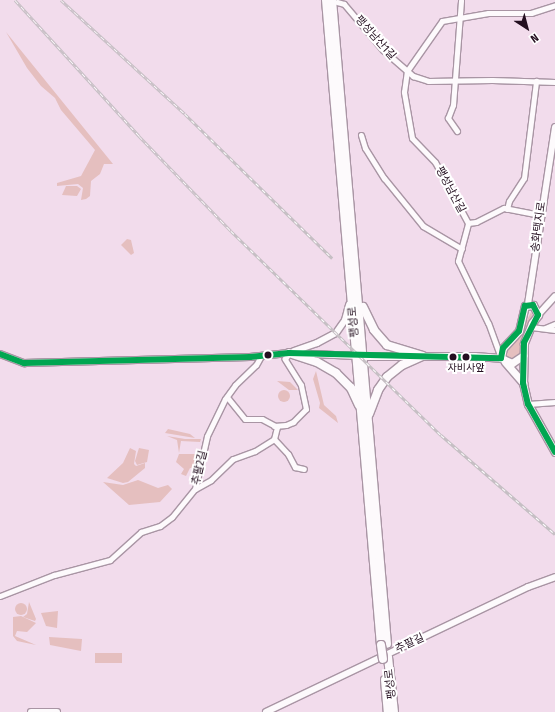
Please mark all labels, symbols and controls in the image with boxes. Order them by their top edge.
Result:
north arrow [507,8,547,48]
street label: 팽성남산1길 [352,13,398,63]
text: N [528,31,541,45]
street label: 팽성남산길 [432,165,468,215]
street label: 송화택지로 [529,201,549,253]
street label: 팽성로 [346,306,362,338]
unlabelled marker [263,350,273,360]
unlabelled marker [448,352,458,362]
marker: 자비사앞 [461,352,471,362]
place label: 자비사앞 [448,363,484,375]
street label: 추팔2길 [190,449,210,487]
street label: 추팔길 [393,632,427,656]
street label: 팽성로 [383,668,399,700]

